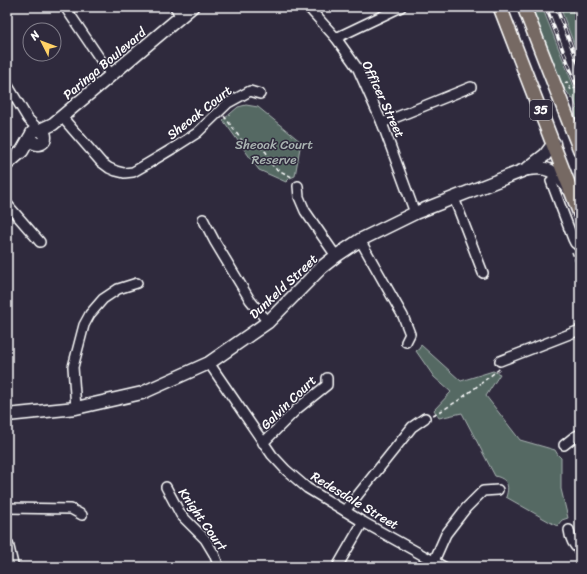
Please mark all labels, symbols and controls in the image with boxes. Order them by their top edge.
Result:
street label: Paringa Boulevard [57,21,152,105]
north arrow [22,22,62,62]
text: N [25,26,45,46]
street label: Officer Street [356,57,412,142]
street label: Sheoak Court [162,79,237,145]
road number: 35 [530,100,552,120]
park label: Sheoak Court Reserve [235,133,313,171]
street label: Dunkeld Street [244,248,323,325]
street label: Galvin Court [255,369,322,435]
street label: Redesdale Street [306,465,403,536]
street label: Knight Court [172,483,233,556]

